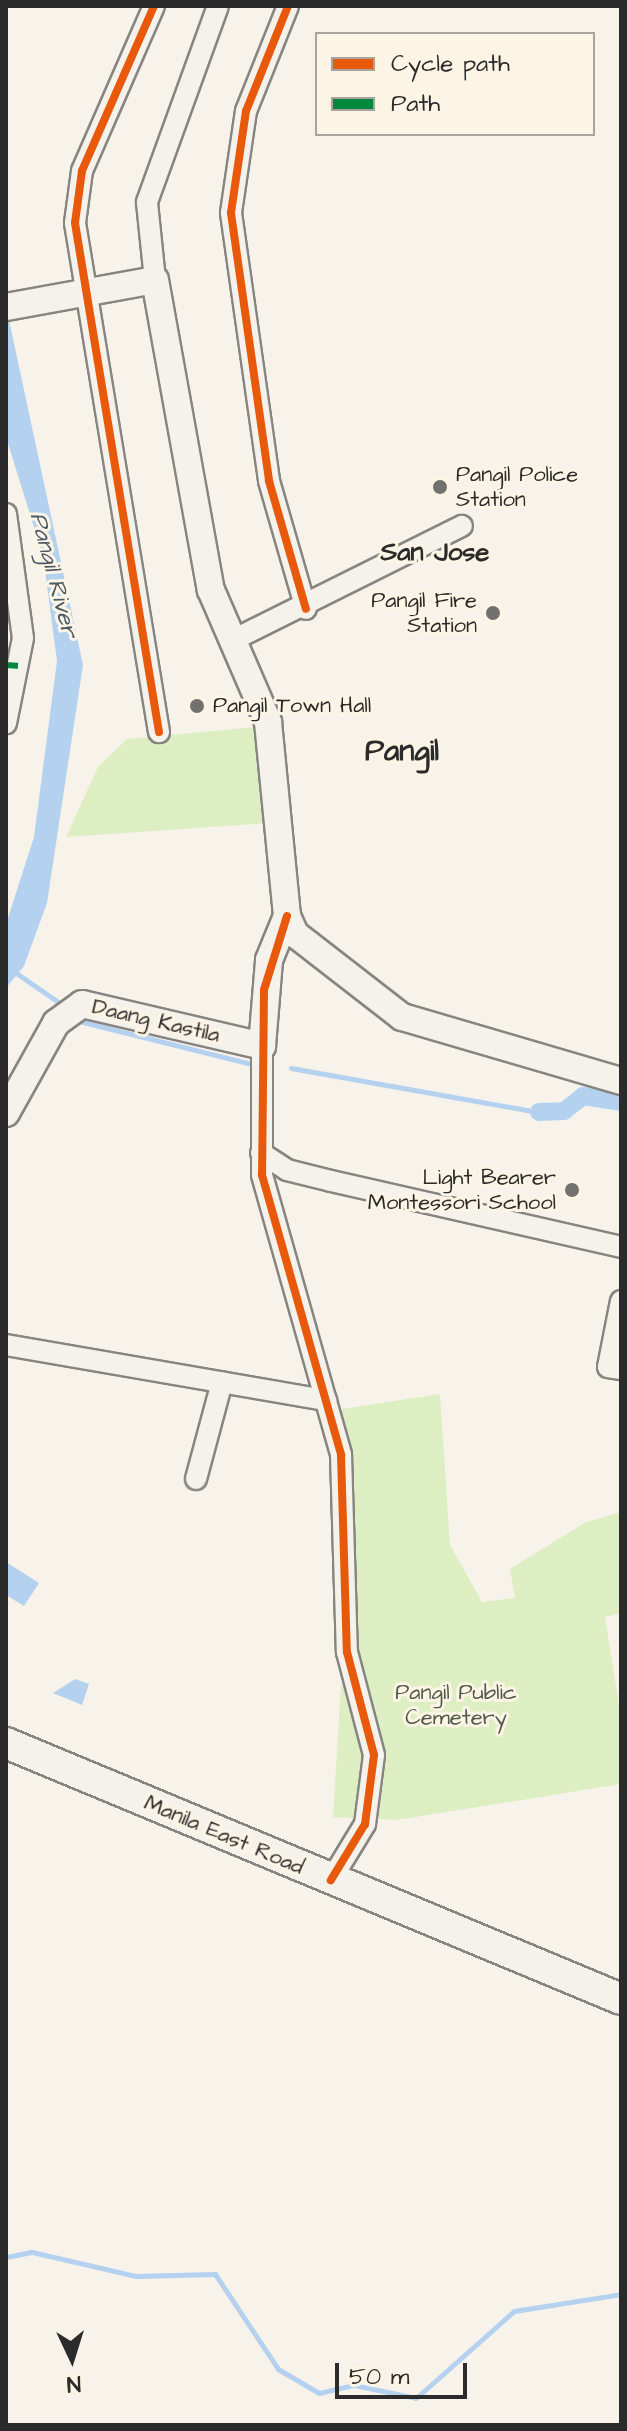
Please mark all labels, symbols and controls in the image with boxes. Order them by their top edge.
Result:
legend [315,32,595,136]
text: Cycle path [391,47,510,81]
text: Path [391,87,440,121]
place label: Pangil Police Station [456,461,578,512]
marker: Pangil Police Station [431,478,449,496]
water label: Pangil River [22,509,84,641]
district label: San Jose [381,537,489,569]
place label: Pangil Fire Station [371,587,477,638]
marker: Pangil Fire Station [484,604,502,622]
place label: Pangil Town Hall [213,693,371,719]
marker: Pangil Town Hall [188,697,206,715]
district label: Pangil [365,733,439,769]
street label: Daang Kastila [90,993,222,1049]
place label: Light Bearer Montessori School [368,1164,556,1216]
marker: Light Bearer Montessori School [563,1181,581,1199]
park label: Pangil Public Cemetery [395,1679,517,1730]
street label: Manila East Road [140,1790,308,1880]
north arrow [32,2319,112,2399]
scale bar [339,2347,471,2397]
text: 50 m [349,2360,409,2394]
text: N [66,2367,82,2399]

